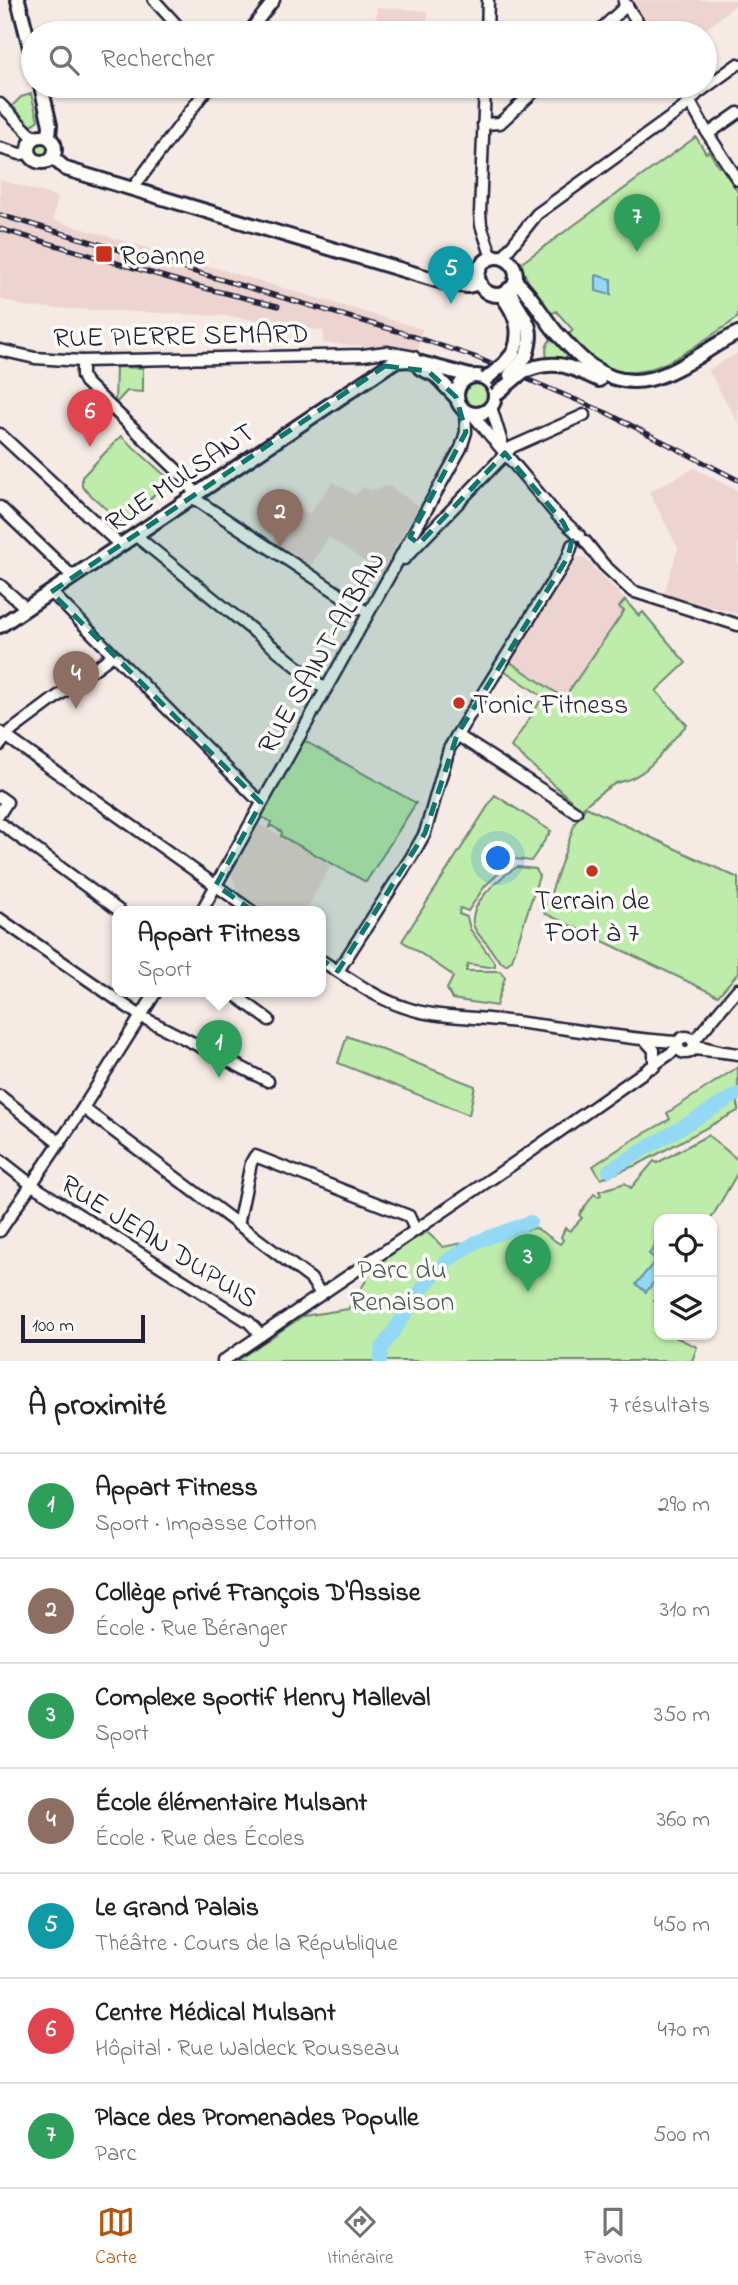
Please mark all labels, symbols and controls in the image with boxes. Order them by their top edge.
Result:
search box [21,21,717,98]
icon: search [45,41,83,79]
text: Rechercher [101,41,214,79]
pin: 7 [614,194,660,252]
place label: Roanne [120,237,206,278]
marker: Roanne [94,244,114,264]
pin: 5 [428,246,474,304]
street label: RUE PIERRE SEMARD [53,315,309,360]
pin: 6 [67,389,113,447]
street label: RUE MULSANT [98,414,264,544]
pin: 2 [257,489,303,547]
street label: RUE SAINT-ALBAN [249,545,398,762]
pin: 4 [53,651,99,709]
place label: Tonic Fitness [473,686,628,727]
marker: Tonic Fitness [451,695,467,711]
your location [481,841,515,875]
marker: Terrain de Foot à 7 [584,863,600,879]
place label: Terrain de Foot à 7 [534,882,650,955]
popup [112,906,326,997]
text: Appart Fitness [138,916,300,954]
text: Sport [138,954,192,987]
pin: 1 [196,1020,242,1078]
street label: RUE JEAN DUPUIS [51,1166,265,1320]
map controls [654,1214,717,1340]
button: locate [654,1214,717,1277]
pin: 3 [505,1234,551,1292]
park label: Parc du Renaison [350,1251,454,1324]
button: layers [654,1277,717,1340]
scale bar [21,1312,145,1344]
text: 100 m [32,1313,74,1340]
text: À proximité [28,1385,166,1429]
text: 7 résultats [609,1390,710,1423]
text: Appart Fitness [95,1470,258,1508]
text: 1 [47,1489,55,1522]
text: 290 m [658,1489,710,1522]
text: Sport · Impasse Cotton [95,1508,317,1541]
text: Collège privé François D'Assise [95,1575,420,1613]
text: 2 [45,1594,57,1627]
text: 310 m [660,1594,710,1627]
text: École · Rue Béranger [95,1613,287,1646]
text: Complexe sportif Henry Malleval [95,1680,430,1718]
text: 3 [46,1699,56,1732]
text: 350 m [654,1699,710,1732]
text: Sport [95,1718,149,1751]
text: École élémentaire Mulsant [95,1785,367,1823]
text: 4 [46,1804,56,1837]
text: 360 m [657,1804,710,1837]
text: École · Rue des Écoles [95,1823,305,1856]
text: Le Grand Palais [95,1890,259,1928]
text: 5 [44,1909,58,1942]
text: 450 m [654,1909,710,1942]
text: Théâtre · Cours de la République [95,1928,398,1961]
text: Centre Médical Mulsant [95,1995,336,2033]
text: 6 [46,2014,56,2047]
text: 470 m [658,2014,710,2047]
text: Hôpital · Rue Waldeck Rousseau [95,2033,400,2066]
text: Place des Promenades Populle [95,2100,419,2138]
text: 7 [46,2119,56,2152]
text: 500 m [653,2119,710,2152]
text: Parc [95,2138,137,2171]
tab: Carte [95,2203,137,2272]
tab: Itinéraire [327,2203,393,2272]
tab: Favoris [584,2203,643,2272]

